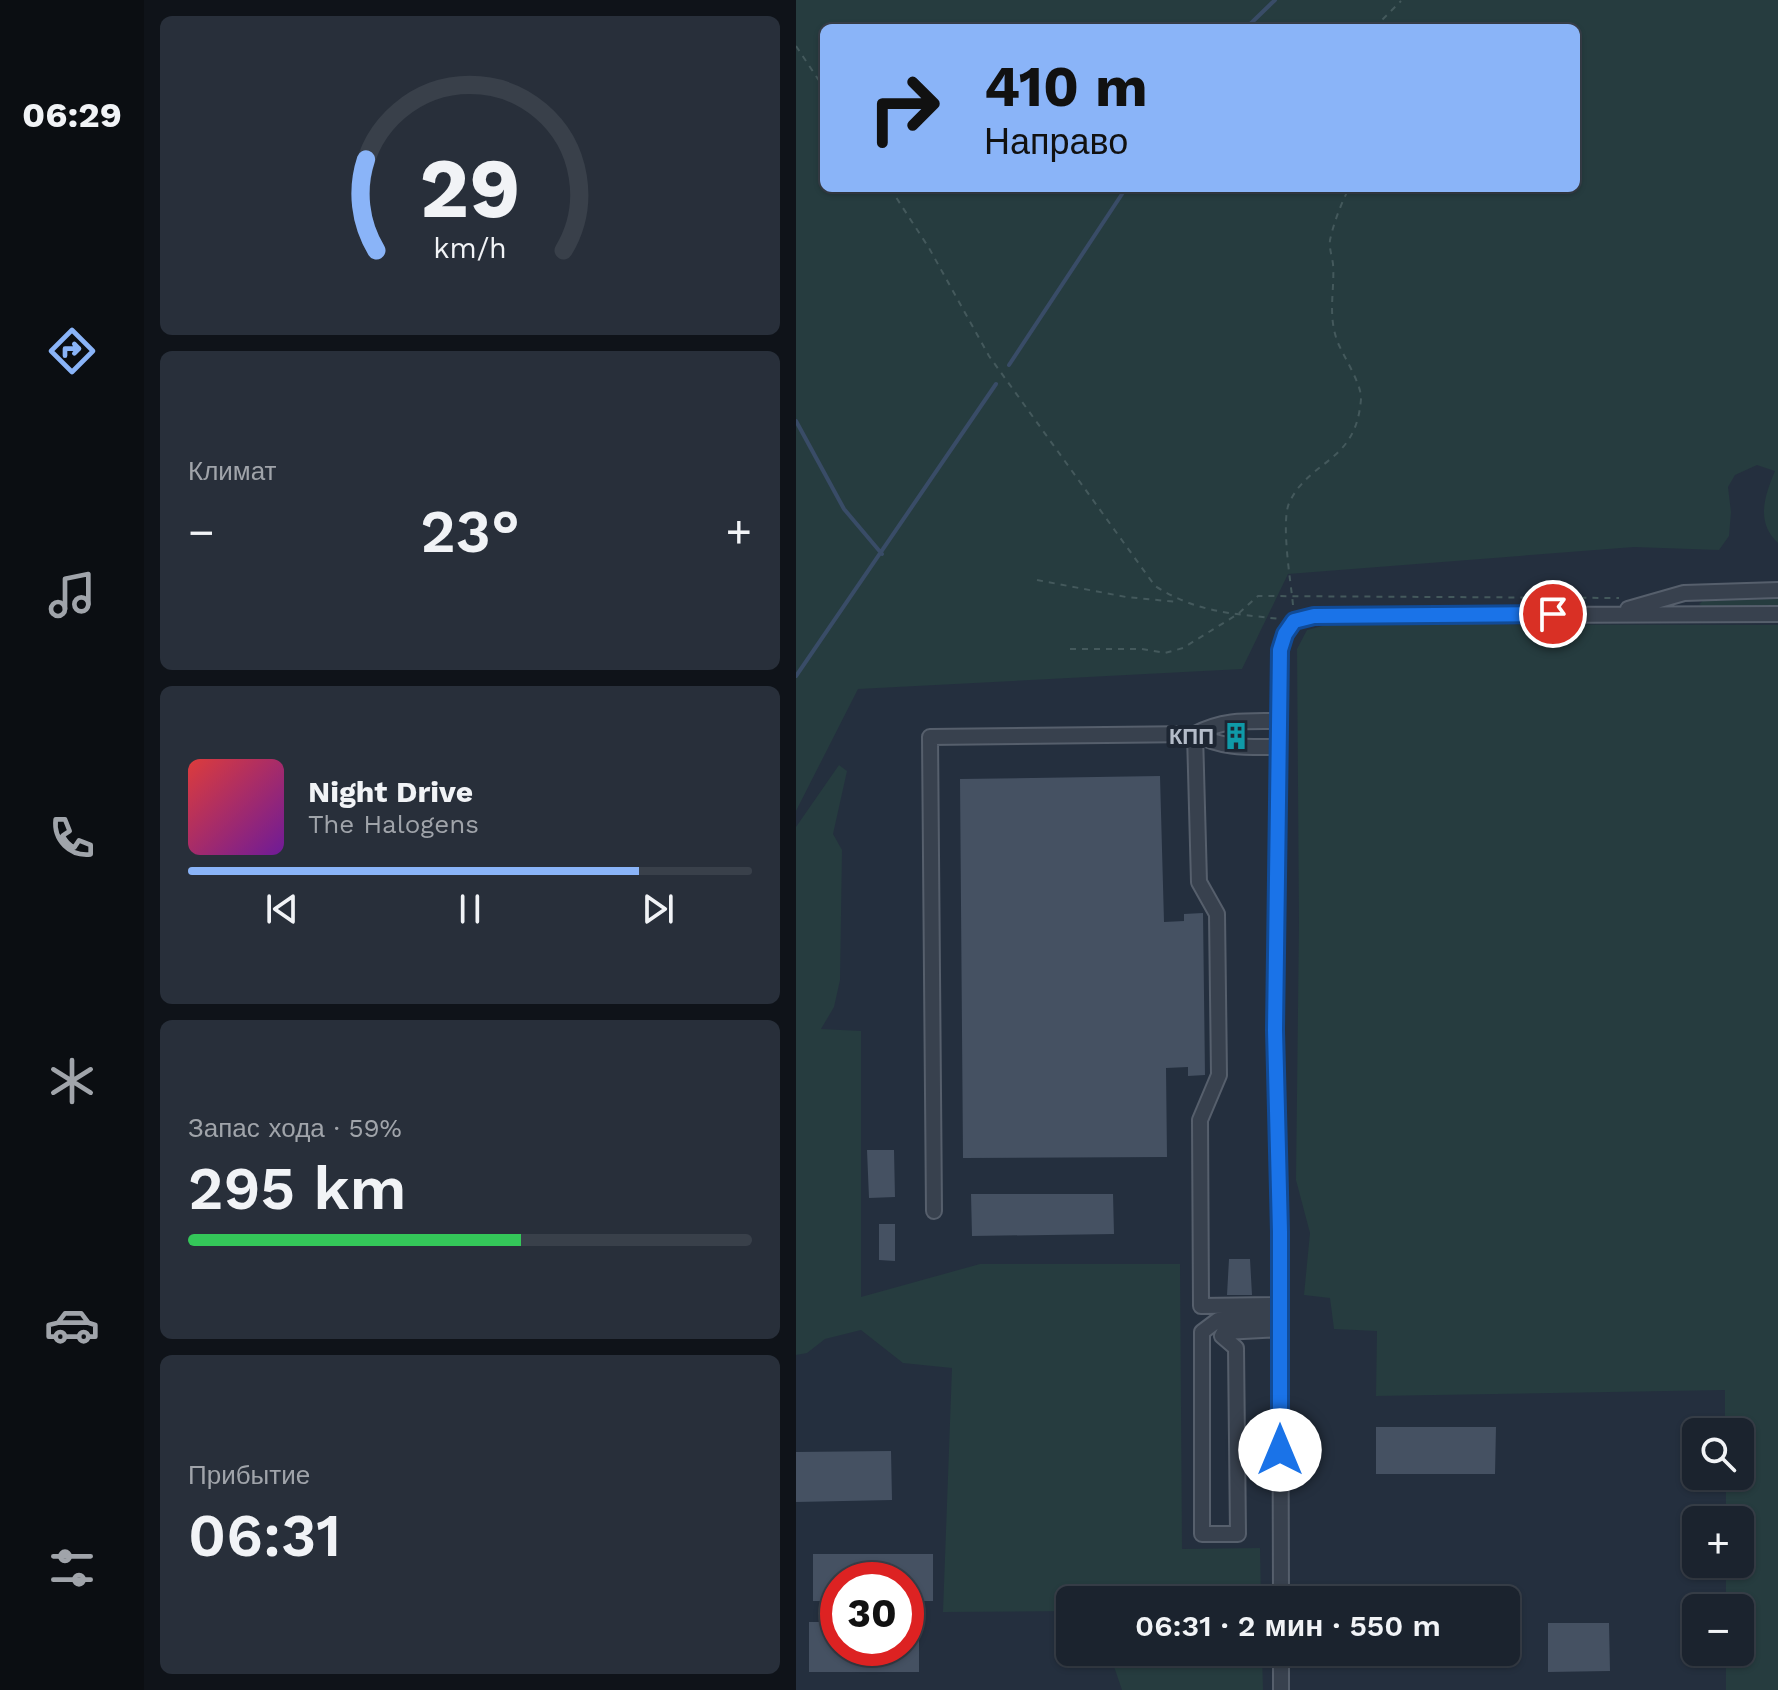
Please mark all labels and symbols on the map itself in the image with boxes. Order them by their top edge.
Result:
pin [1519,580,1587,648]
building icon: КПП [1221,721,1251,751]
place label: КПП [1169,724,1214,749]
position arrow [1238,1408,1322,1492]
speed limit sign: 30 [820,1562,924,1666]

